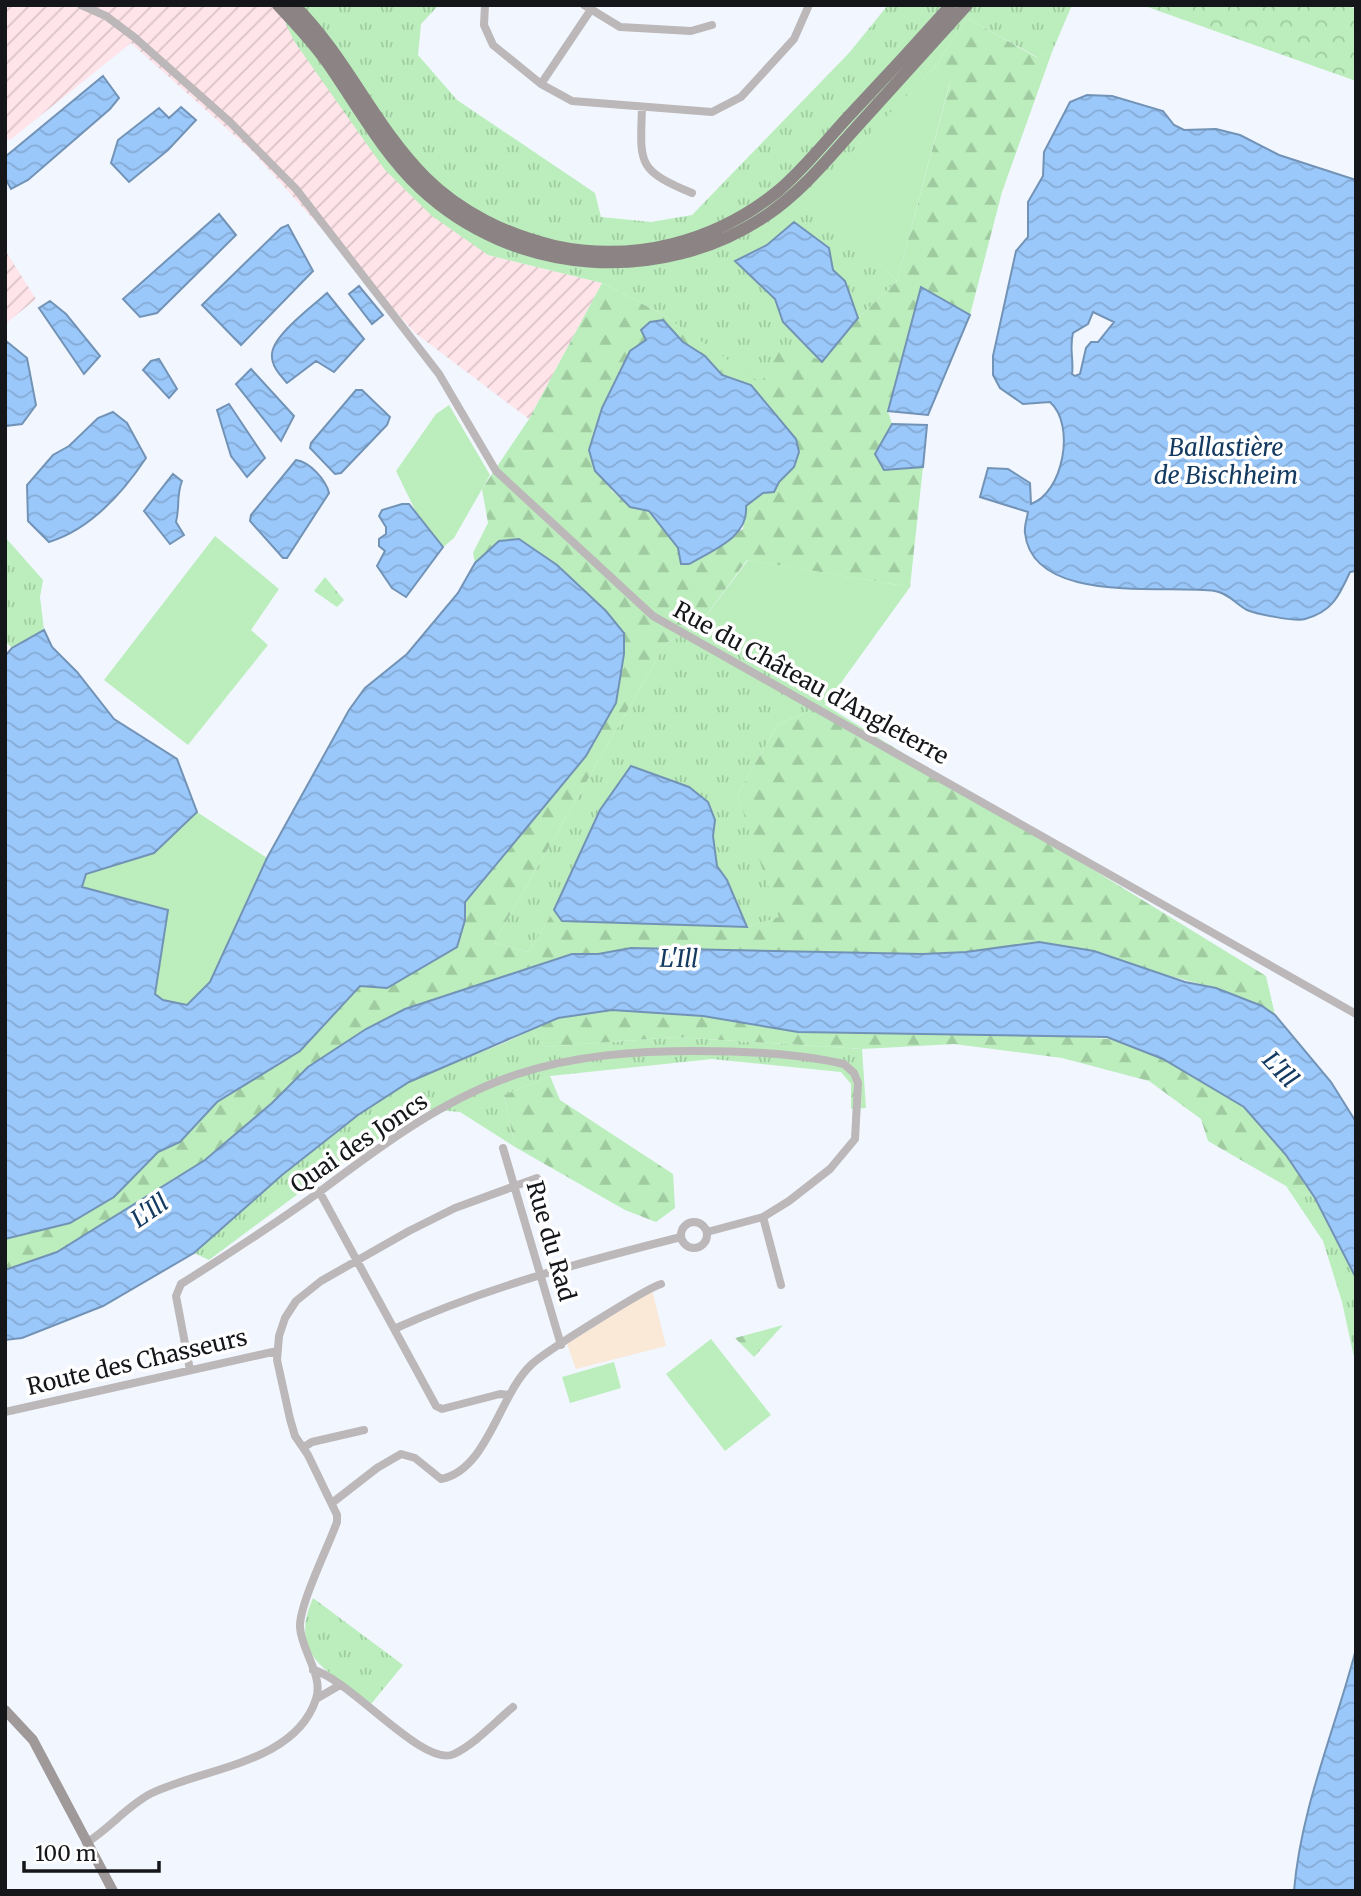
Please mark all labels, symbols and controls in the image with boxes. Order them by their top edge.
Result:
water label: Ballastière de Bischheim [1154,432,1298,491]
street label: Rue du Château d'Angleterre [669,595,954,770]
water label: L'Ill [659,943,699,974]
water label: L'Ill [1256,1045,1305,1094]
street label: Quai des Joncs [285,1086,433,1199]
street label: Rue du Rad [521,1177,582,1304]
water label: L'Ill [125,1187,174,1234]
street label: Route des Chasseurs [24,1322,250,1401]
scale bar [24,1829,159,1873]
text: 100 m [35,1840,97,1867]

